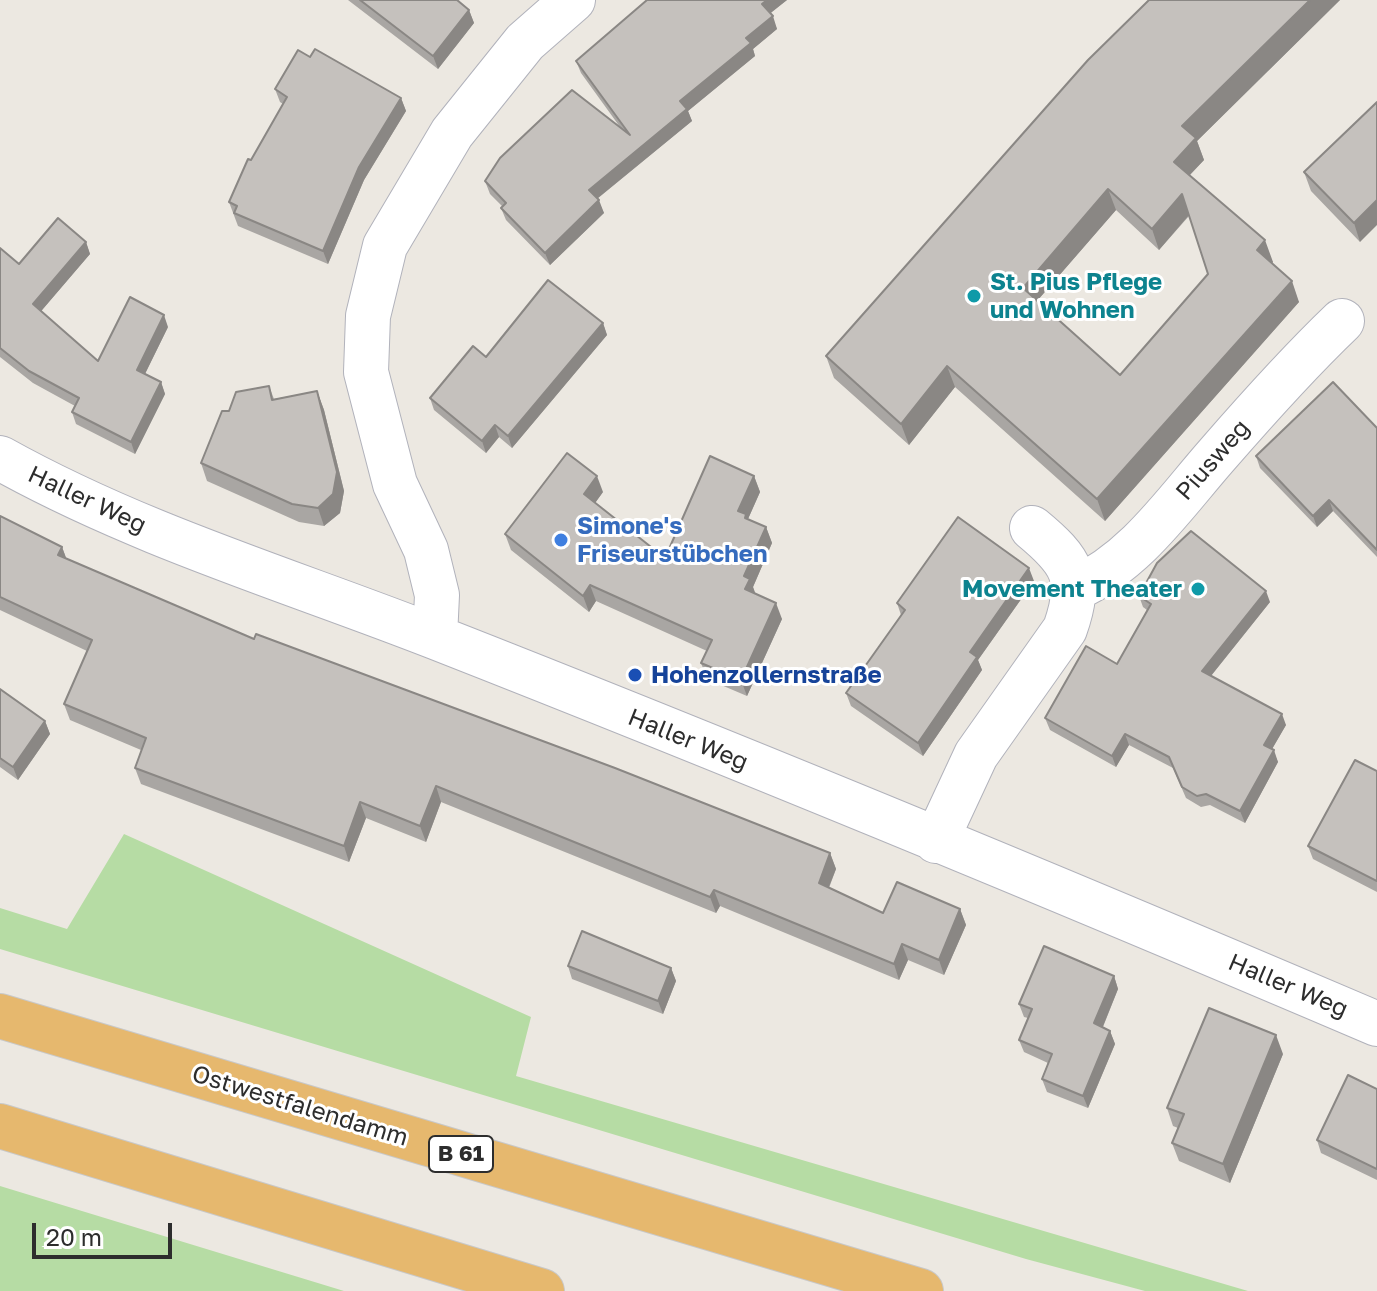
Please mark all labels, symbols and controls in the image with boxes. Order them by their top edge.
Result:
place label: St. Pius Pflege und Wohnen [990,268,1162,324]
marker: St. Pius Pflege und Wohnen [965,287,983,305]
street label: Piusweg [1170,414,1256,506]
street label: Haller Weg [23,460,151,540]
place label: Simone's Friseurstübchen [577,512,767,568]
marker: Simone's Friseurstübchen [552,531,570,549]
place label: Movement Theater [962,575,1182,603]
marker: Movement Theater [1189,580,1207,598]
place label: Hohenzollernstraße [651,661,882,689]
marker: Hohenzollernstraße [626,666,644,684]
street label: Haller Weg [624,703,752,777]
street label: Haller Weg [1224,948,1352,1024]
street label: Ostwestfalendamm [188,1059,412,1153]
road number: B 61 [429,1136,493,1172]
scale bar [36,1207,176,1257]
text: 20 m [46,1222,102,1251]

